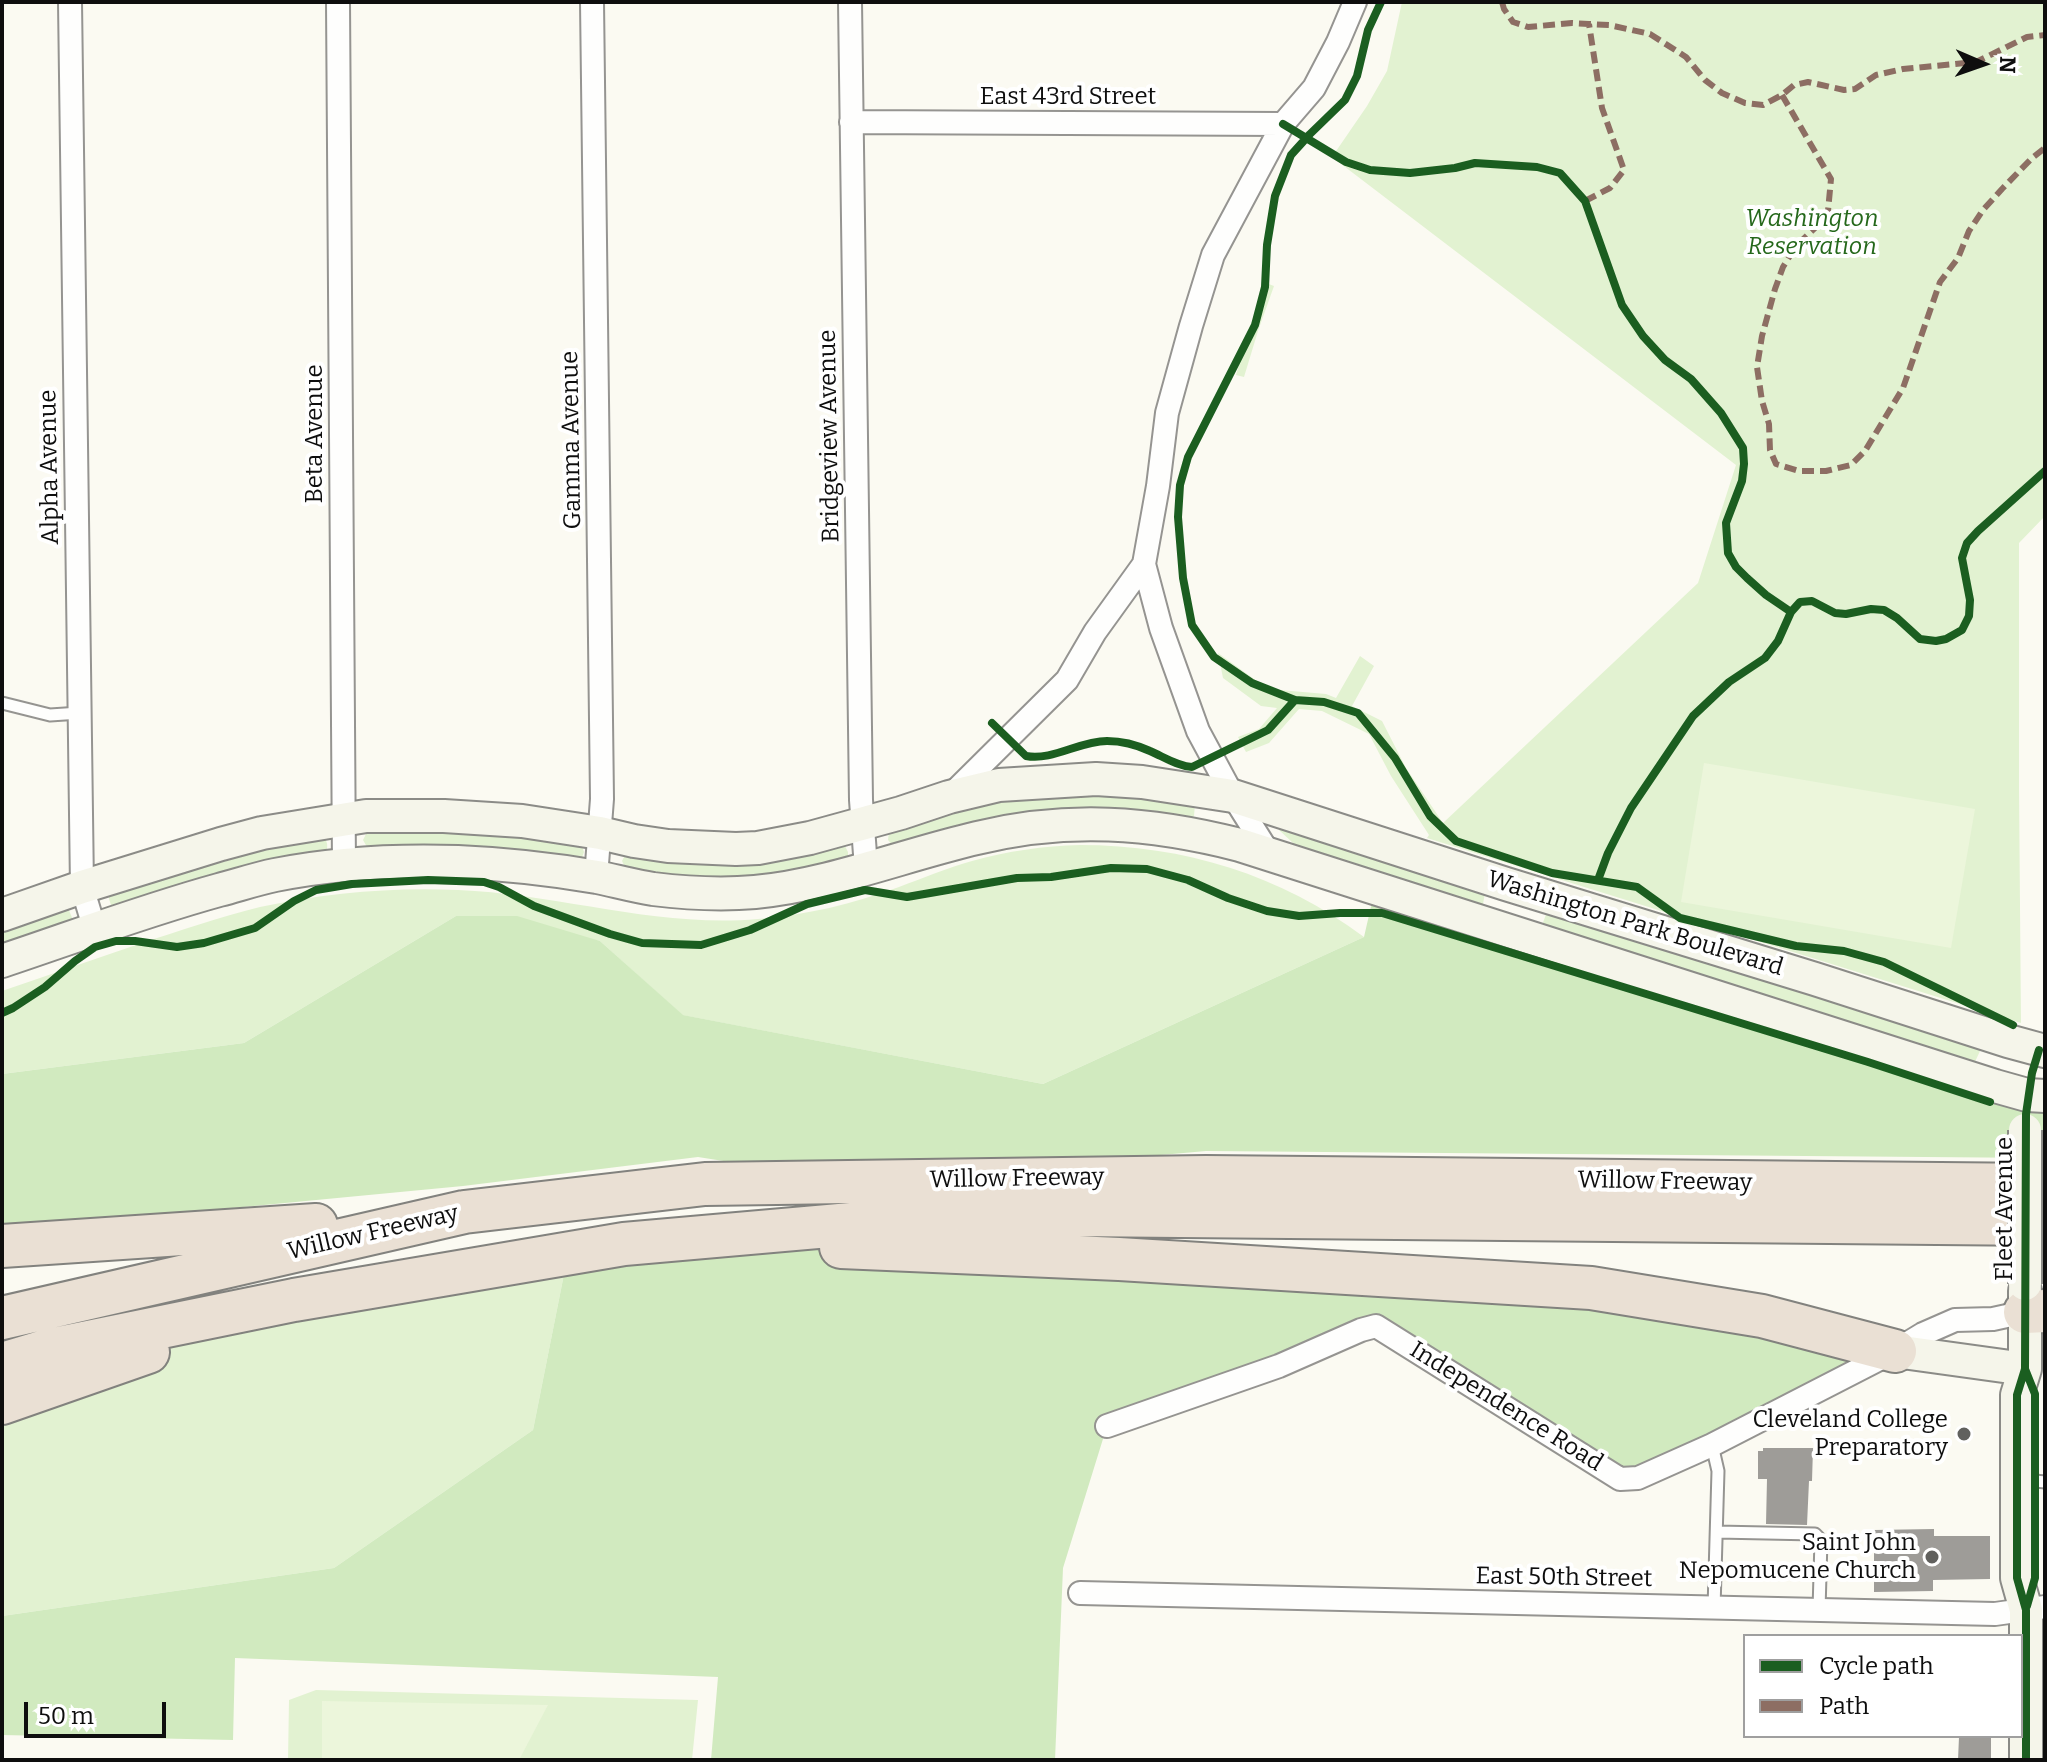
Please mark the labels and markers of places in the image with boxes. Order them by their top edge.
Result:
place label: Cleveland College Preparatory [1753,1406,1948,1462]
marker: Cleveland College Preparatory [1955,1425,1973,1443]
place label: Saint John Nepomucene Church [1679,1529,1916,1585]
marker: Saint John Nepomucene Church [1923,1548,1941,1566]

